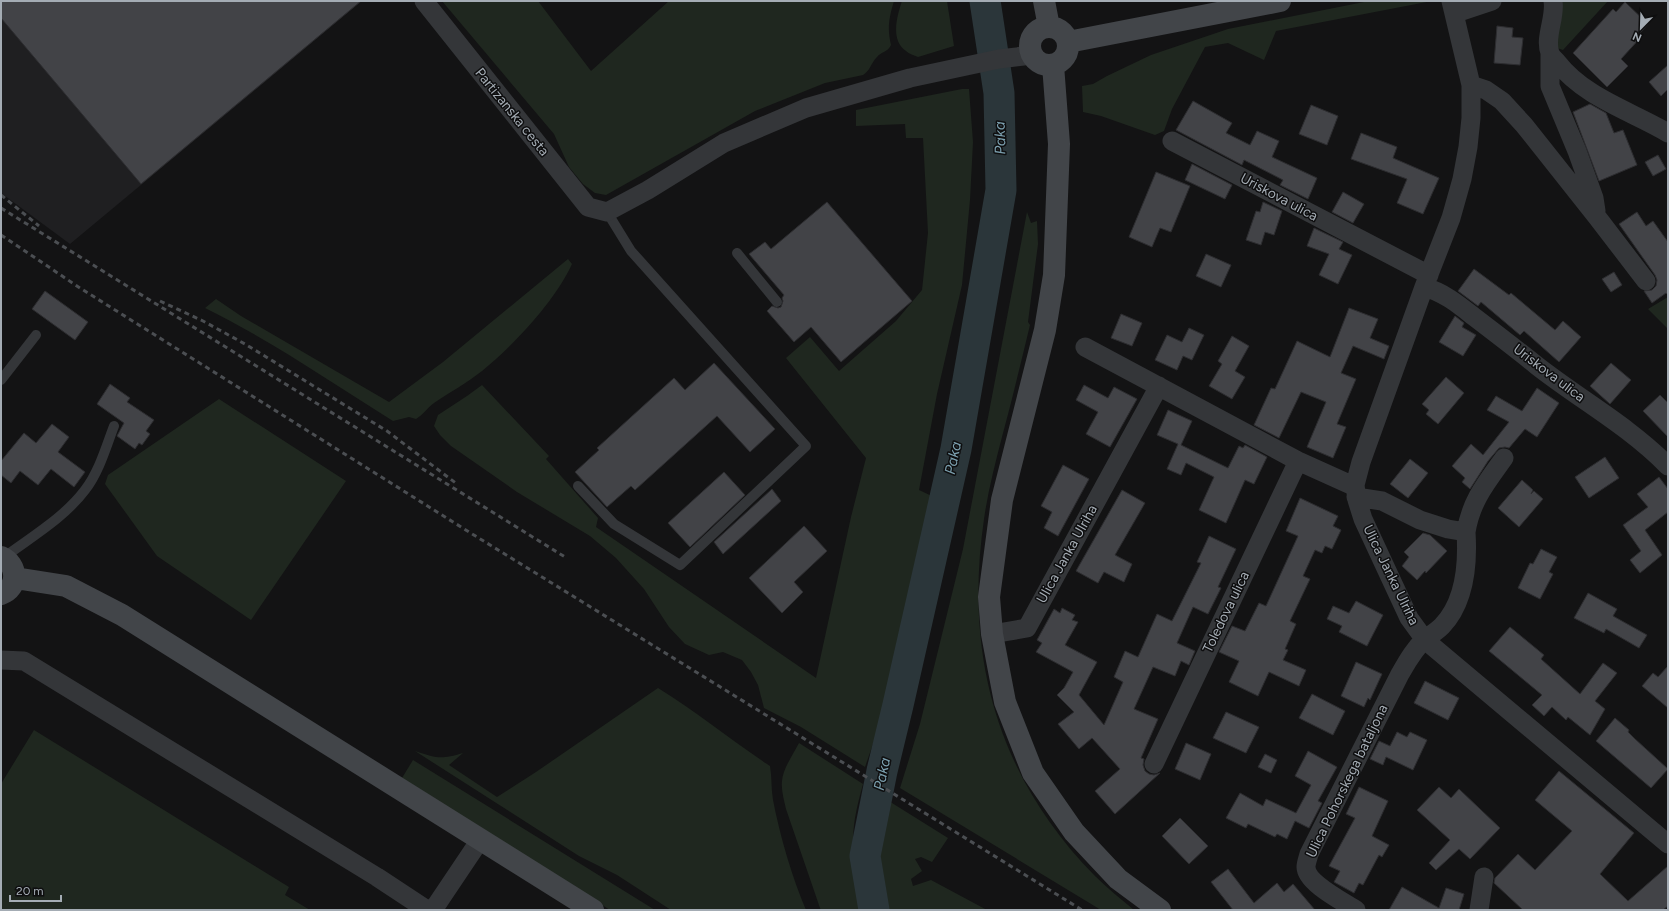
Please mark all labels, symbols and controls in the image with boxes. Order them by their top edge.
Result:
north arrow [1621,8,1661,48]
text: N [1631,29,1644,44]
street label: Partizanska cesta [471,65,553,159]
water label: Paka [991,121,1009,155]
street label: Uriskova ulica [1237,169,1321,225]
street label: Uriskova ulica [1510,340,1588,406]
water label: Paka [941,440,965,476]
street label: Ulica Janka Ulriha [1033,502,1101,606]
street label: Ulica Janka Ulriha [1359,522,1423,628]
street label: Toledova ulica [1199,569,1253,655]
street label: Ulica Pohorskega bataljona [1302,702,1392,860]
water label: Paka [870,756,894,792]
scale bar [10,877,61,903]
text: 20 m [16,884,44,898]

